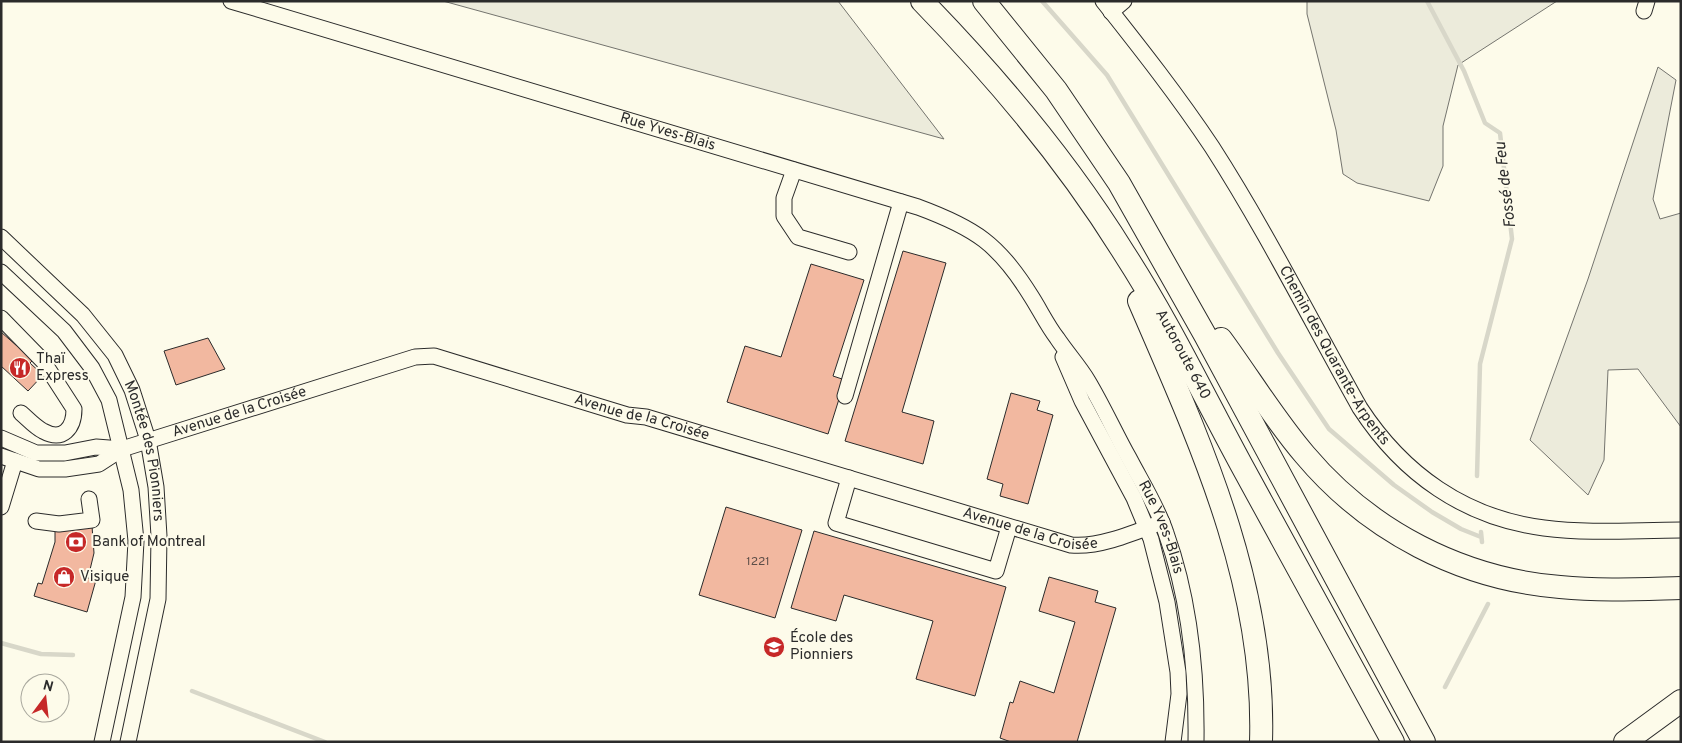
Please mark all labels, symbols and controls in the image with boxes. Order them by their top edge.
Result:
street label: Rue Yves-Blais [618,109,718,155]
water label: Fossé de Feu [1491,140,1521,229]
street label: Chemin des Quarante-Arpents [1274,262,1394,449]
street label: Autoroute 640 [1151,306,1215,403]
place label: Thaï Express [36,350,89,386]
restaurant icon: Thaï Express [8,356,32,380]
street label: Montée des Pionniers [119,377,168,522]
street label: Avenue de la Croisée [170,382,309,442]
street label: Avenue de la Croisée [572,390,712,445]
street label: Rue Yves-Blais [1134,477,1188,576]
street label: Avenue de la Croisée [960,503,1099,555]
bank icon: Bank of Montreal [64,530,88,554]
place label: Bank of Montreal [92,533,206,552]
house number: 1221 [746,554,770,570]
shop icon: Visique [52,565,76,589]
place label: Visique [80,568,129,587]
place label: École des Pionniers [790,628,853,665]
school or university icon: École des Pionniers [762,635,786,659]
north arrow [20,673,70,723]
text: N [41,677,55,696]

